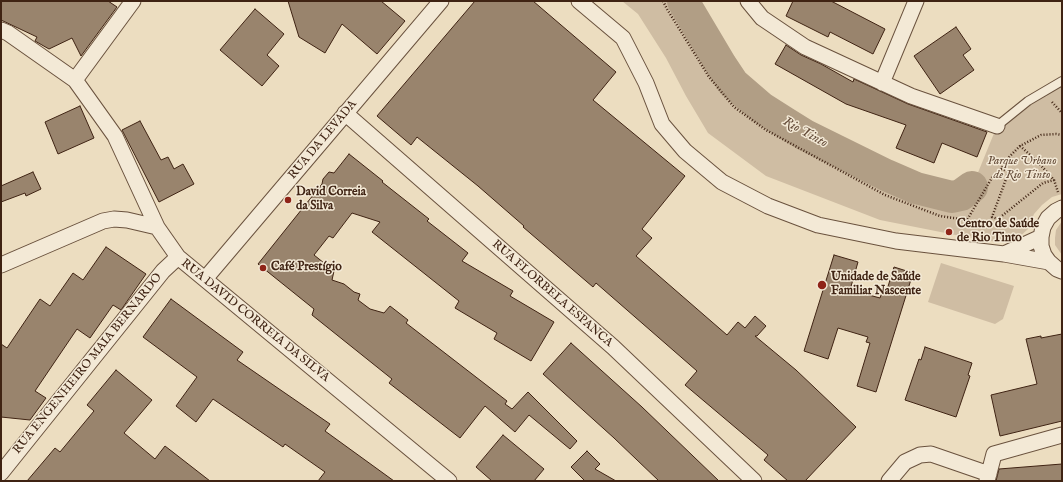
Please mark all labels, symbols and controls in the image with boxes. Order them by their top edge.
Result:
street label: RUA DA LEVADA [286,98,360,182]
water label: Rio Tinto [780,114,830,152]
park label: Parque Urbano de Rio Tinto [987,155,1057,183]
place label: David Correia da Silva [296,186,366,214]
marker: David Correia da Silva [283,195,293,205]
place label: Centro de Saúde de Rio Tinto [957,218,1039,246]
marker: Centro de Saúde de Rio Tinto [944,227,954,237]
street label: RUA FLORBELA ESPANCA [489,238,615,350]
street label: RUA DAVID CORREIA DA SILVA [178,257,332,385]
place label: Café Prestígio [271,261,342,275]
marker: Café Prestígio [258,263,268,273]
street label: RUA ENGENHEIRO MAIA BERNARDO [10,271,166,457]
place label: Unidade de Saúde Familiar Nascente [831,271,921,299]
marker: Unidade de Saúde Familiar Nascente [816,279,828,291]

